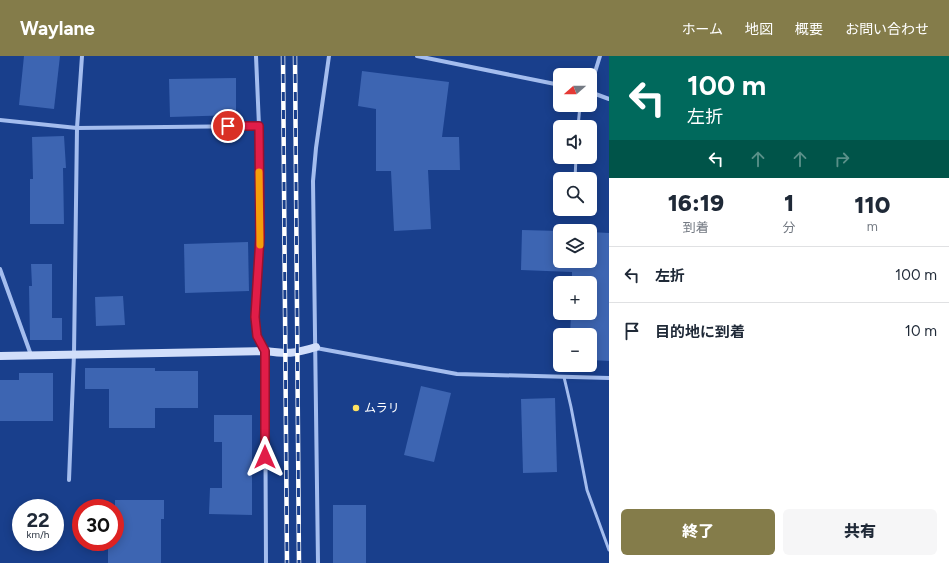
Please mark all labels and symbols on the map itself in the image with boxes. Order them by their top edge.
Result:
north arrow [553,68,597,112]
pin [211,109,245,143]
place label: ムラリ [364,401,399,415]
marker: ムラリ [351,403,361,413]
position arrow [244,436,286,478]
speed limit sign: 30 [72,499,124,551]

